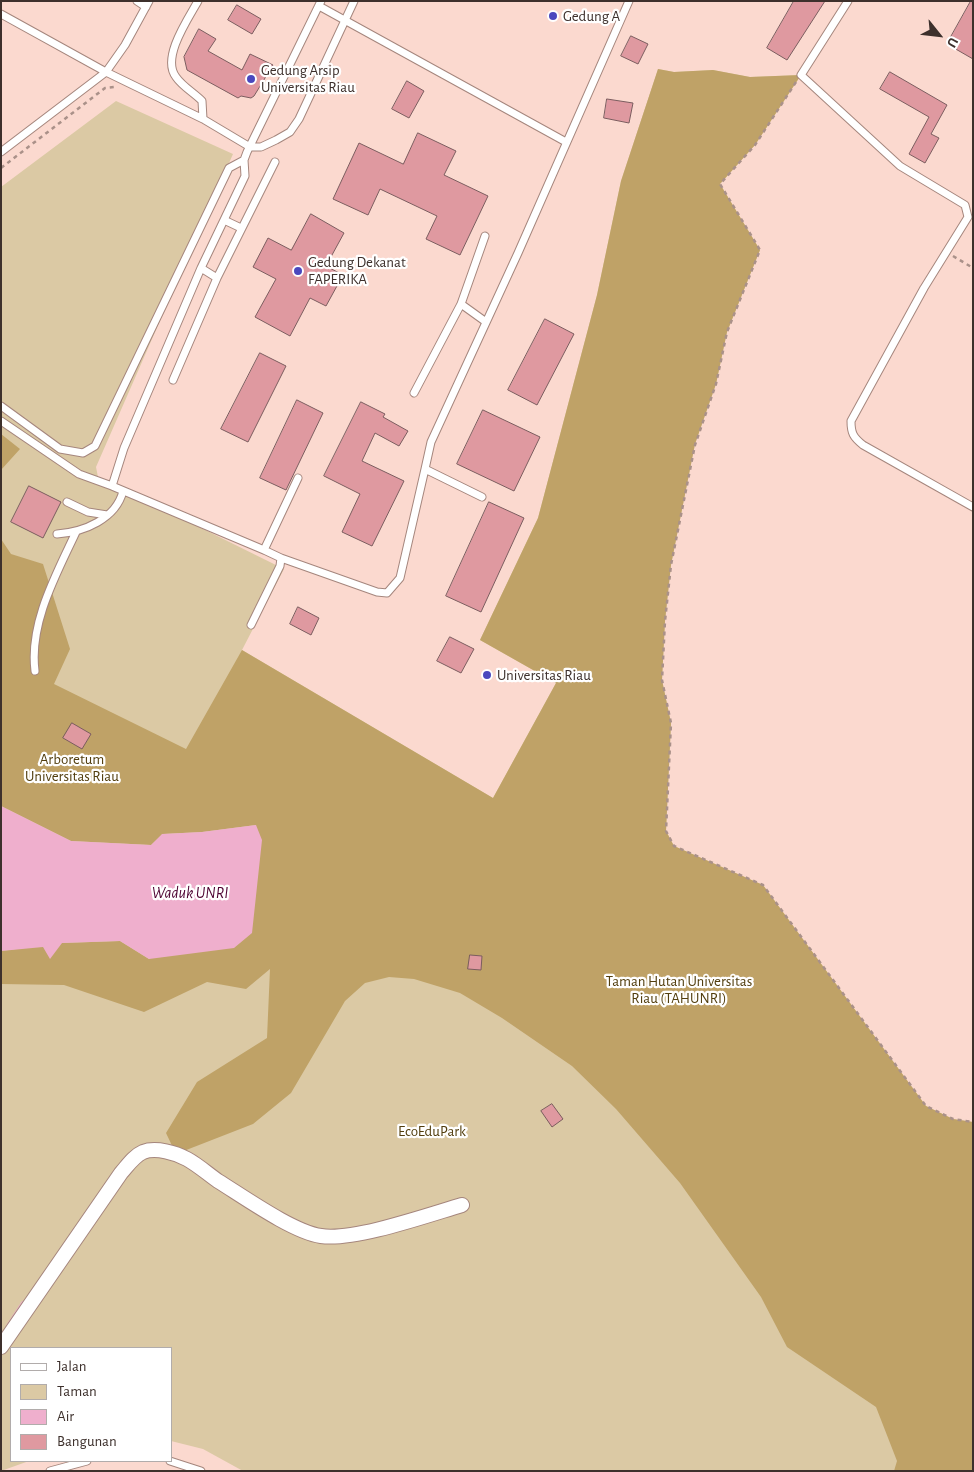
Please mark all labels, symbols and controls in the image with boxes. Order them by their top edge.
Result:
place label: Gedung A [563,7,620,25]
marker: Gedung A [547,10,559,22]
north arrow [914,10,964,60]
text: U [944,35,960,50]
place label: Gedung Arsip Universitas Riau [261,61,355,96]
marker: Gedung Arsip Universitas Riau [245,73,257,85]
place label: Gedung Dekanat FAPERIKA [308,253,406,288]
marker: Gedung Dekanat FAPERIKA [292,265,304,277]
place label: Universitas Riau [497,666,591,684]
marker: Universitas Riau [481,669,493,681]
park label: Arboretum Universitas Riau [25,750,119,785]
water label: Waduk UNRI [152,883,228,903]
park label: Taman Hutan Universitas Riau (TAHUNRI) [606,972,752,1007]
park label: EcoEduPark [398,1122,466,1140]
legend [10,1347,172,1462]
text: Jalan [57,1359,87,1374]
text: Taman [57,1384,97,1399]
text: Air [57,1409,74,1424]
text: Bangunan [57,1434,117,1449]

